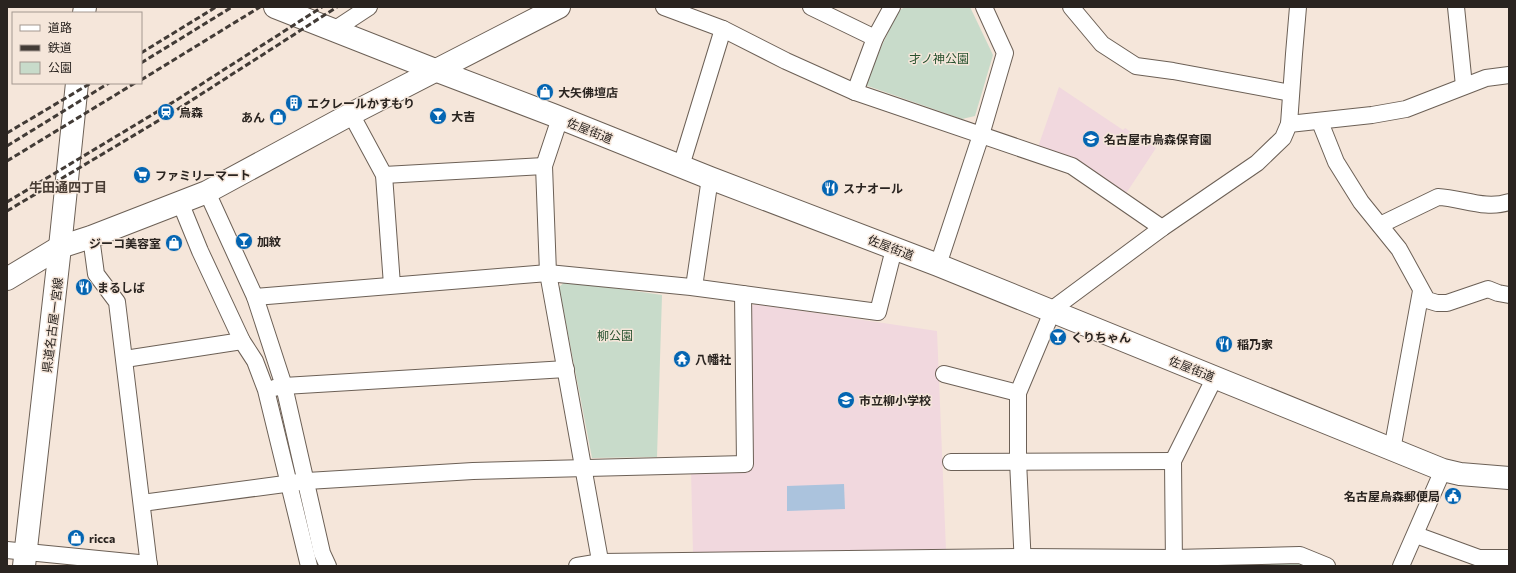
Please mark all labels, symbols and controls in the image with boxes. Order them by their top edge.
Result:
legend [12,12,142,84]
text: 道路 [48,20,72,34]
text: 鉄道 [48,40,72,54]
park label: 才ノ神公園 [909,51,969,65]
text: 公園 [48,60,72,74]
shop icon: 大矢佛壇店 [535,82,555,102]
place label: 大矢佛壇店 [558,85,618,99]
building icon: エクレールかすもり [284,93,304,113]
place label: エクレールかすもり [307,96,415,110]
station icon: 烏森 [156,102,176,122]
place label: 烏森 [179,105,203,119]
bar icon: 大吉 [428,106,448,126]
shop icon: あん [268,107,288,127]
place label: 大吉 [451,109,475,123]
place label: あん [241,110,265,124]
street label: 佐屋街道 [565,115,615,145]
school or university icon: 名古屋市烏森保育園 [1081,129,1101,149]
place label: 名古屋市烏森保育園 [1104,132,1212,146]
supermarket icon: ファミリーマート [132,165,152,185]
place label: ファミリーマート [155,168,251,182]
restaurant icon: スナオール [820,178,840,198]
district label: 牛田通四丁目 [29,179,107,195]
place label: スナオール [843,181,903,195]
bar icon: 加紋 [234,231,254,251]
street label: 佐屋街道 [866,232,916,262]
shop icon: ジーコ美容室 [164,233,184,253]
place label: 加紋 [257,234,281,248]
place label: ジーコ美容室 [89,236,161,250]
street label: 県道名古屋一宮線 [39,276,65,374]
restaurant icon: まるしば [74,277,94,297]
place label: まるしば [97,280,145,294]
bar icon: くりちゃん [1048,327,1068,347]
park label: 柳公園 [597,328,633,342]
place label: くりちゃん [1071,330,1131,344]
restaurant icon: 稲乃家 [1214,334,1234,354]
place label: 稲乃家 [1237,337,1273,351]
temple icon: 八幡社 [672,349,692,369]
place label: 八幡社 [695,352,731,366]
street label: 佐屋街道 [1167,353,1217,383]
school or university icon: 市立柳小学校 [836,390,856,410]
place label: 市立柳小学校 [859,393,931,407]
public building icon: 名古屋烏森郵便局 [1443,486,1463,506]
place label: 名古屋烏森郵便局 [1344,489,1440,503]
shop icon: ricca [66,528,86,548]
place label: ricca [89,531,115,545]

